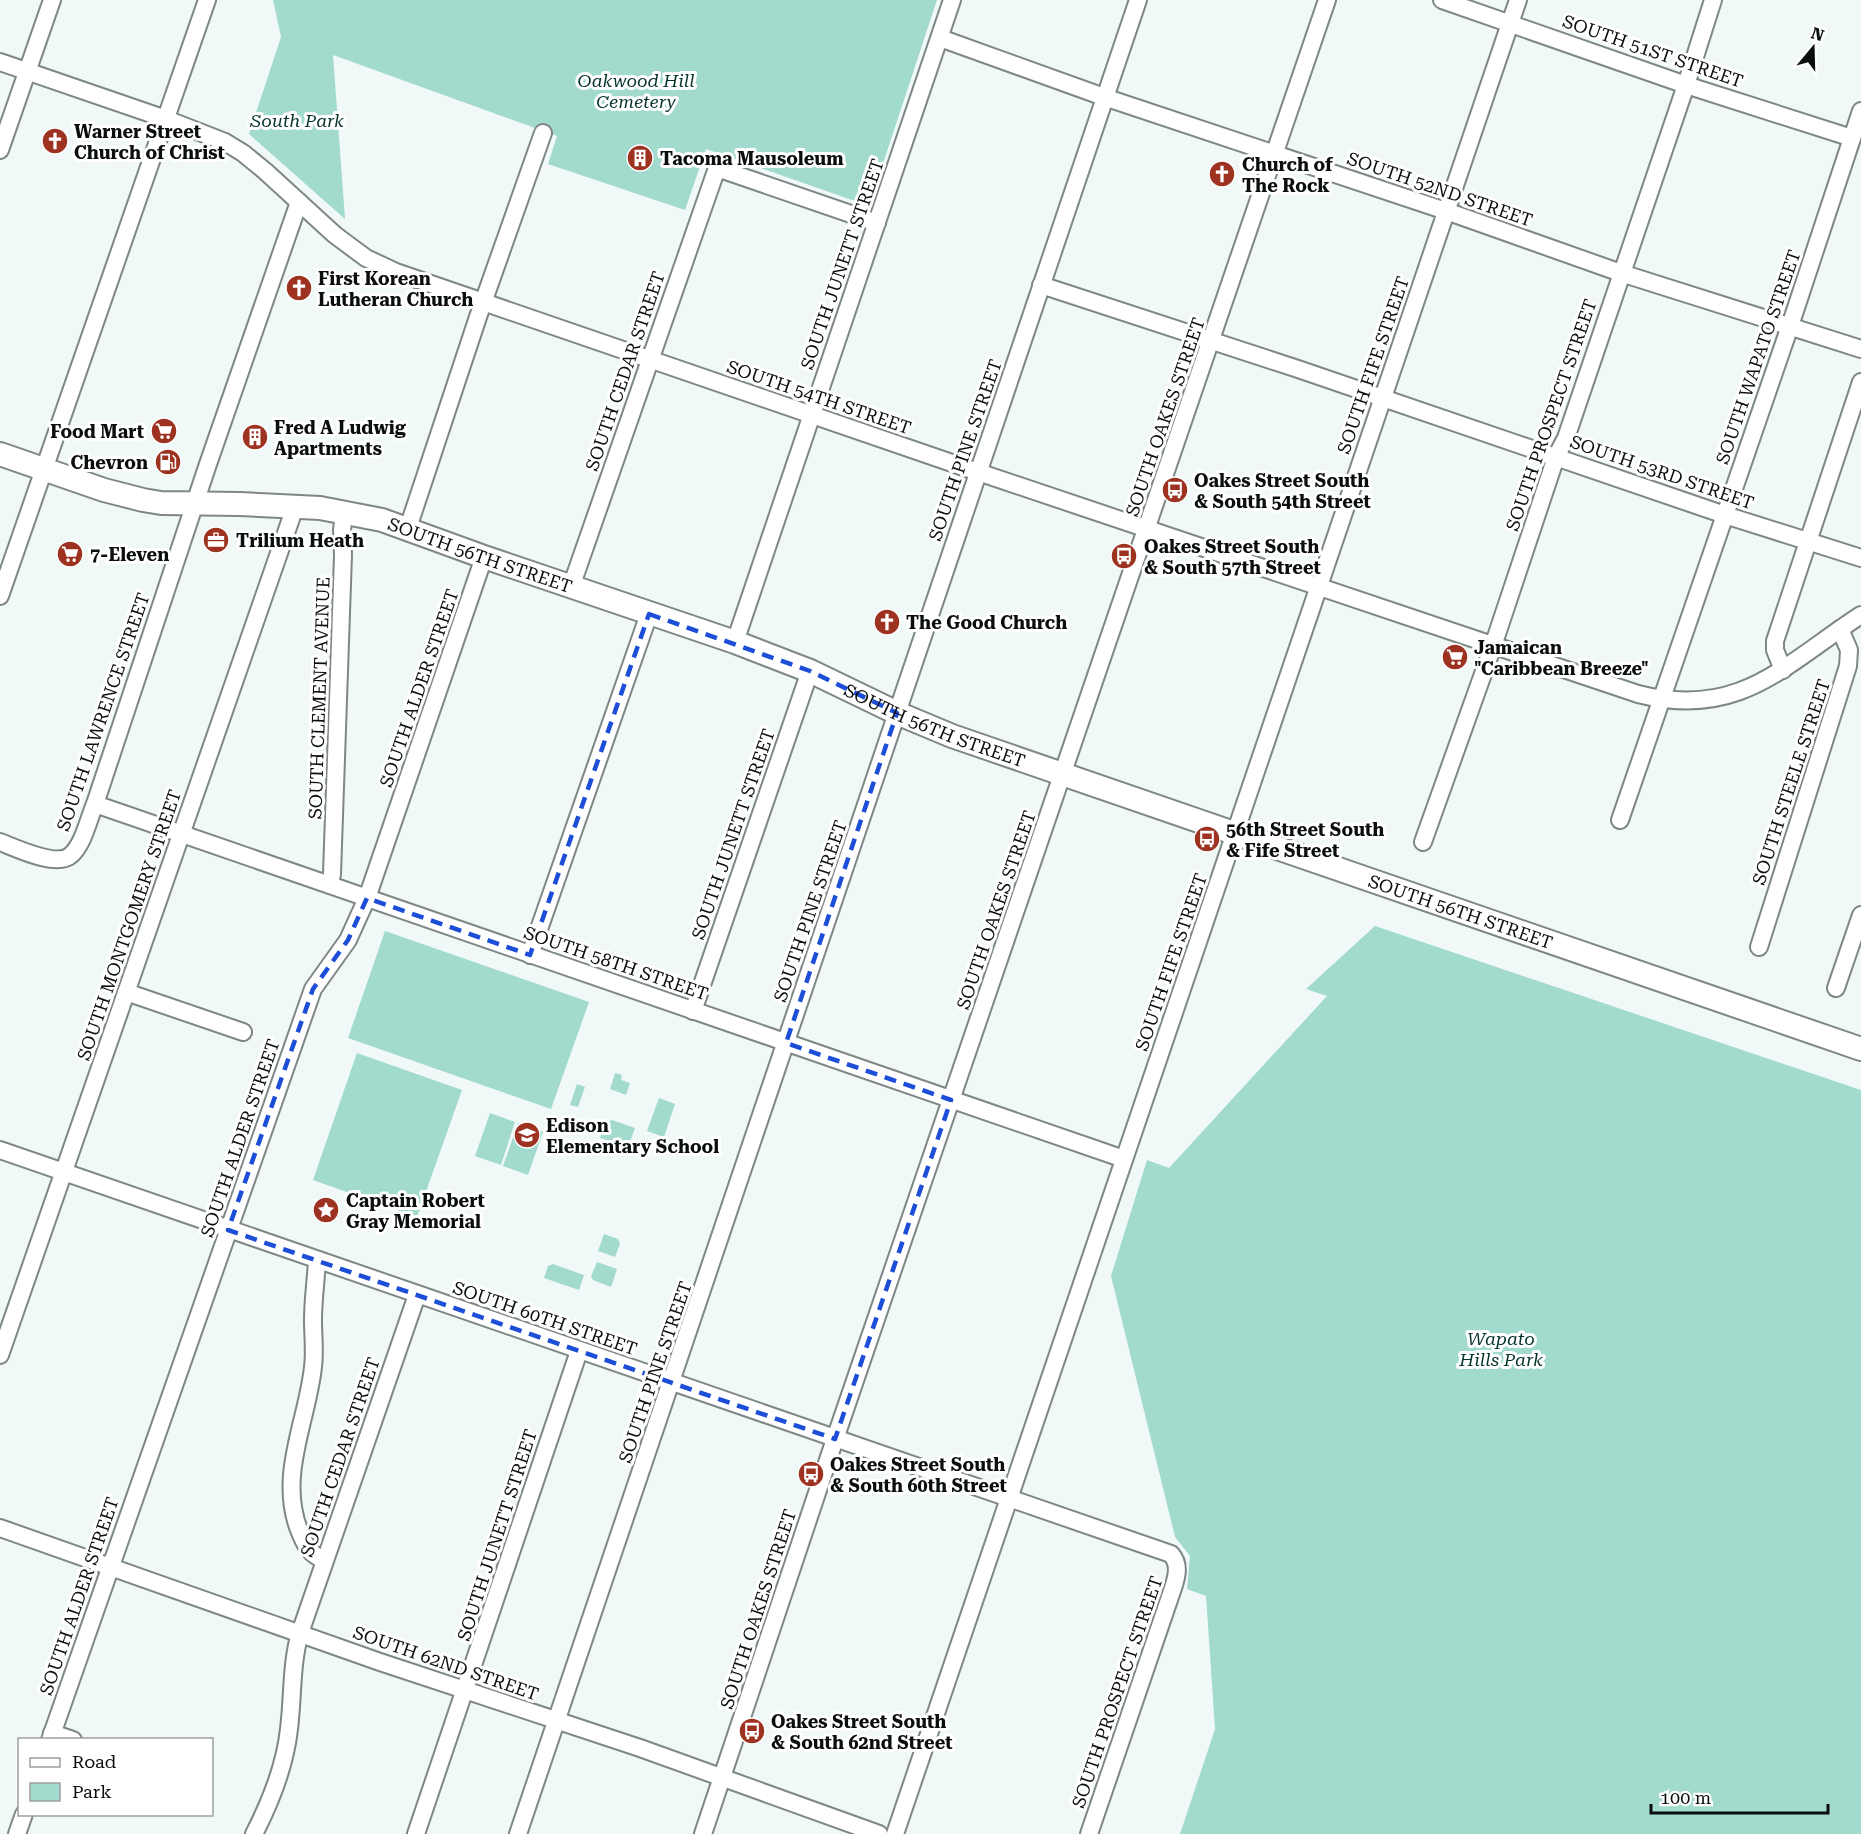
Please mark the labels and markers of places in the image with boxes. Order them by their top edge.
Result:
place label: Warner Street Church of Christ [74,121,225,163]
church icon: Warner Street Church of Christ [40,126,70,156]
building icon: Tacoma Mausoleum [625,143,655,173]
place label: Tacoma Mausoleum [660,148,844,169]
place label: Church of The Rock [1242,154,1334,196]
church icon: Church of The Rock [1207,159,1237,189]
place label: First Korean Lutheran Church [318,268,473,310]
church icon: First Korean Lutheran Church [284,273,314,303]
supermarket icon: Food Mart [149,416,179,446]
place label: Fred A Ludwig Apartments [274,417,407,459]
place label: Food Mart [50,421,144,442]
building icon: Fred A Ludwig Apartments [240,422,270,452]
fuel station icon: Chevron [153,447,183,477]
place label: Chevron [71,452,148,473]
place label: Oakes Street South & South 54th Street [1194,470,1371,512]
bus stop icon: Oakes Street South & South 54th Street [1160,475,1190,505]
office icon: Trilium Heath [201,525,231,555]
place label: Trilium Heath [236,530,364,551]
place label: Oakes Street South & South 57th Street [1144,536,1321,578]
supermarket icon: 7-Eleven [55,539,85,569]
bus stop icon: Oakes Street South & South 57th Street [1109,541,1139,571]
place label: 7-Eleven [90,544,169,565]
church icon: The Good Church [872,607,902,637]
place label: The Good Church [906,612,1067,633]
place label: Jamaican "Caribbean Breeze" [1474,637,1649,679]
supermarket icon: Jamaican "Caribbean Breeze" [1440,642,1470,672]
place label: 56th Street South & Fife Street [1226,819,1384,861]
bus stop icon: 56th Street South & Fife Street [1192,824,1222,854]
place label: Edison Elementary School [546,1115,719,1157]
school or university icon: Edison Elementary School [512,1120,542,1150]
place label: Captain Robert Gray Memorial [346,1190,485,1232]
place icon: Captain Robert Gray Memorial [311,1195,341,1225]
place label: Oakes Street South & South 60th Street [830,1454,1007,1496]
bus stop icon: Oakes Street South & South 60th Street [796,1459,826,1489]
place label: Oakes Street South & South 62nd Street [771,1711,953,1753]
bus stop icon: Oakes Street South & South 62nd Street [737,1716,767,1746]

